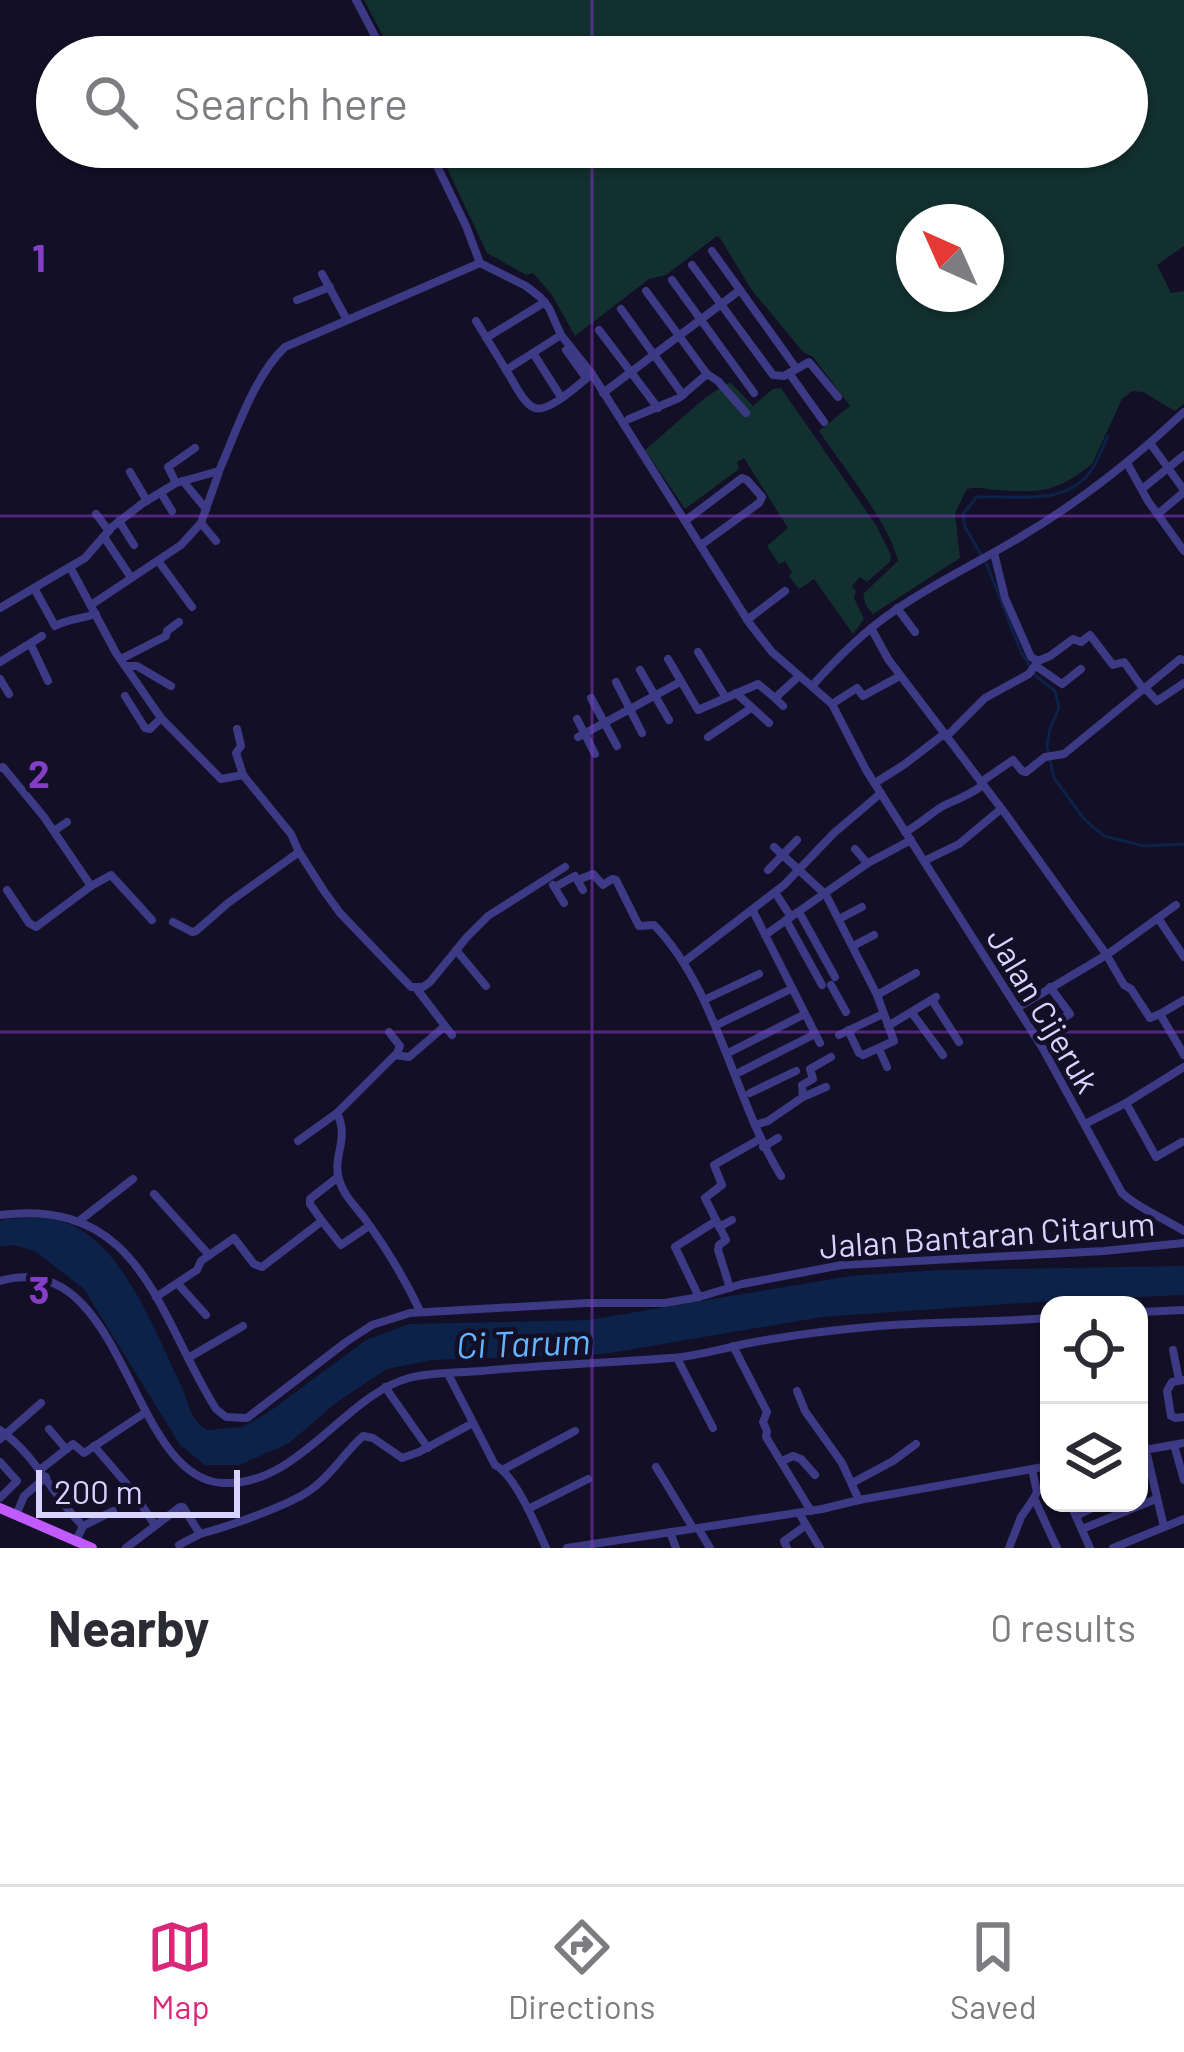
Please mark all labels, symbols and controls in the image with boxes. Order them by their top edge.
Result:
search box [36,36,1148,168]
icon: search [78,69,144,135]
text: Search here [174,75,408,129]
north arrow [896,204,1004,312]
text: 1 [32,233,46,280]
text: 2 [28,749,50,796]
street label: Jalan Cijeruk [979,920,1109,1100]
street label: Jalan Bantaran Citarum [818,1202,1156,1266]
text: 3 [28,1265,50,1312]
map controls [1040,1296,1148,1512]
button: locate [1040,1296,1148,1404]
water label: Ci Tarum [455,1318,591,1366]
button: layers [1040,1404,1148,1512]
scale bar [36,1464,240,1517]
text: 200 m [54,1471,143,1511]
text: Nearby [48,1596,209,1657]
text: 0 results [990,1603,1136,1650]
tab: Map [147,1914,213,2026]
tab: Directions [508,1914,655,2026]
tab: Saved [950,1914,1037,2026]

